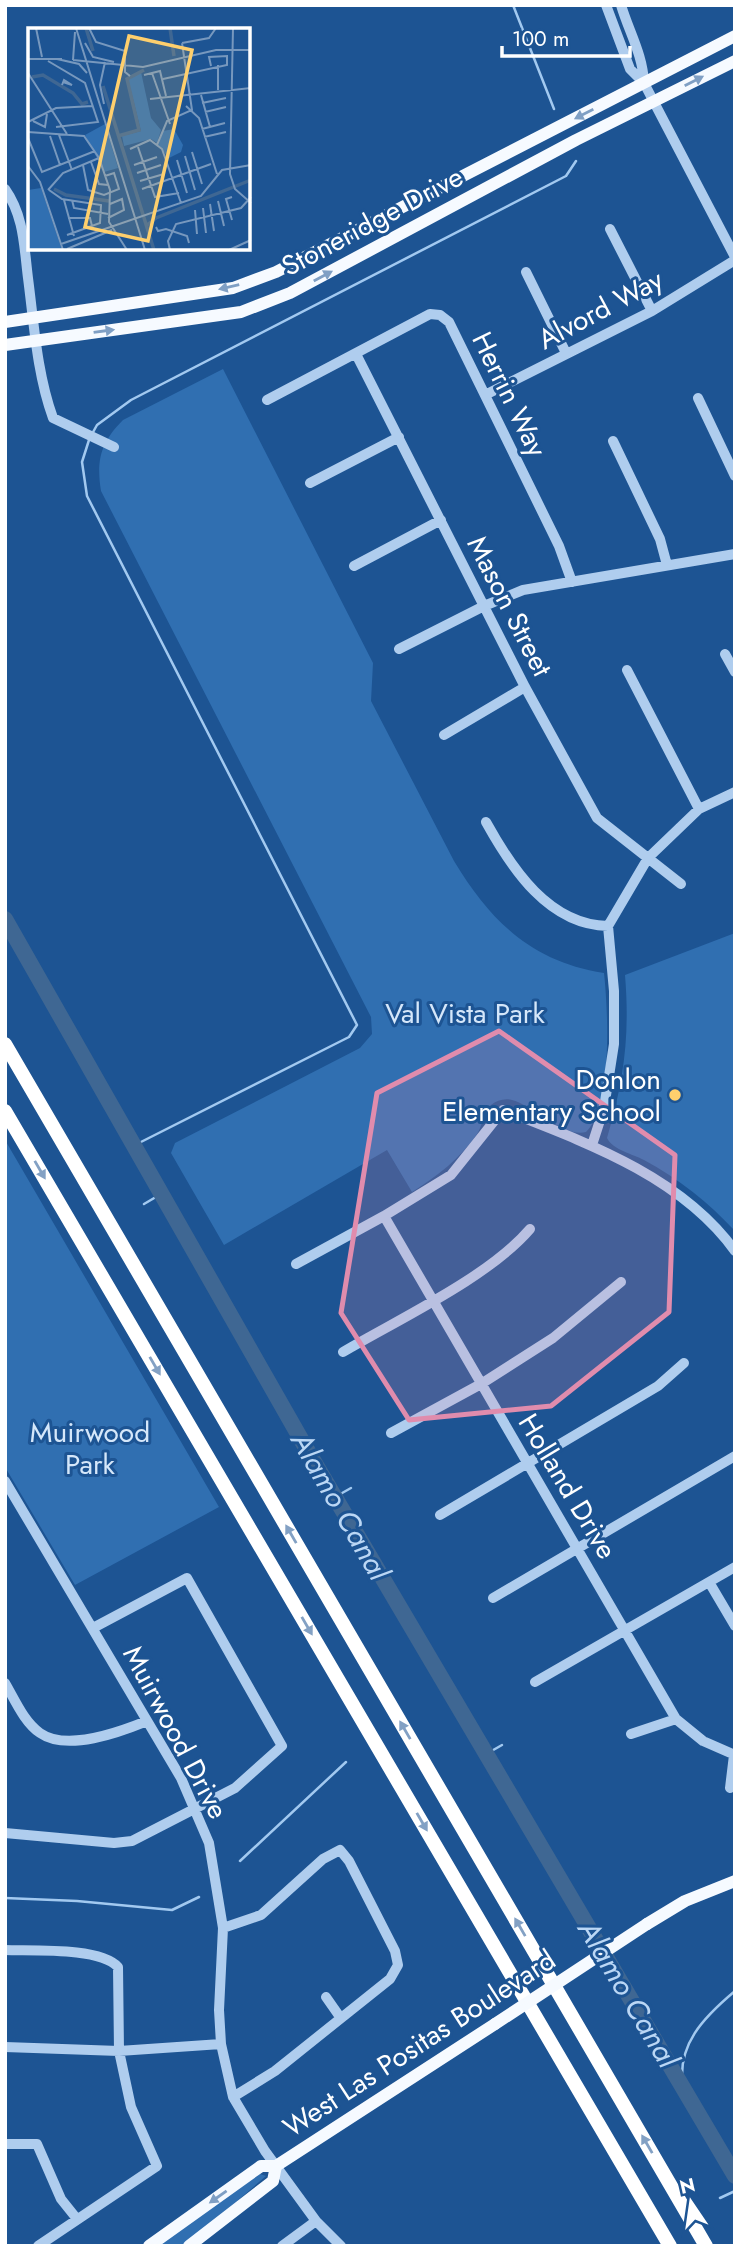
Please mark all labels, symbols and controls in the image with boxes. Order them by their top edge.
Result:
scale bar [502,14,630,58]
text: 100 m [512,24,569,54]
inset map [28,28,250,250]
one-way arrow [684,76,704,87]
one-way arrow [574,109,594,120]
street label: Stoneridge Drive [274,156,470,287]
street label: Alvord Way [530,259,671,360]
one-way arrow [313,270,333,282]
one-way arrow [218,282,240,293]
one-way arrow [93,325,115,336]
street label: Herrin Way [462,325,558,464]
street label: Mason Street [457,529,563,684]
park label: Val Vista Park [385,993,545,1034]
place label: Donlon Elementary School [442,1059,661,1132]
marker: Donlon Elementary School [667,1087,683,1103]
one-way arrow [34,1160,46,1179]
one-way arrow [148,1357,161,1376]
street label: Holland Drive [508,1406,627,1567]
park label: Muirwood Park [30,1412,150,1485]
water label: Alamo Canal [280,1423,401,1589]
one-way arrow [284,1524,297,1543]
one-way arrow [301,1616,313,1636]
street label: Muirwood Drive [113,1638,238,1826]
one-way arrow [399,1721,411,1740]
one-way arrow [416,1813,428,1832]
water label: Alamo Canal [567,1911,690,2077]
one-way arrow [513,1917,526,1936]
street label: West Las Positas Boulevard [275,1940,564,2147]
one-way arrow [640,2135,653,2154]
north arrow [656,2167,726,2237]
text: N [677,2171,698,2201]
one-way arrow [209,2190,227,2204]

